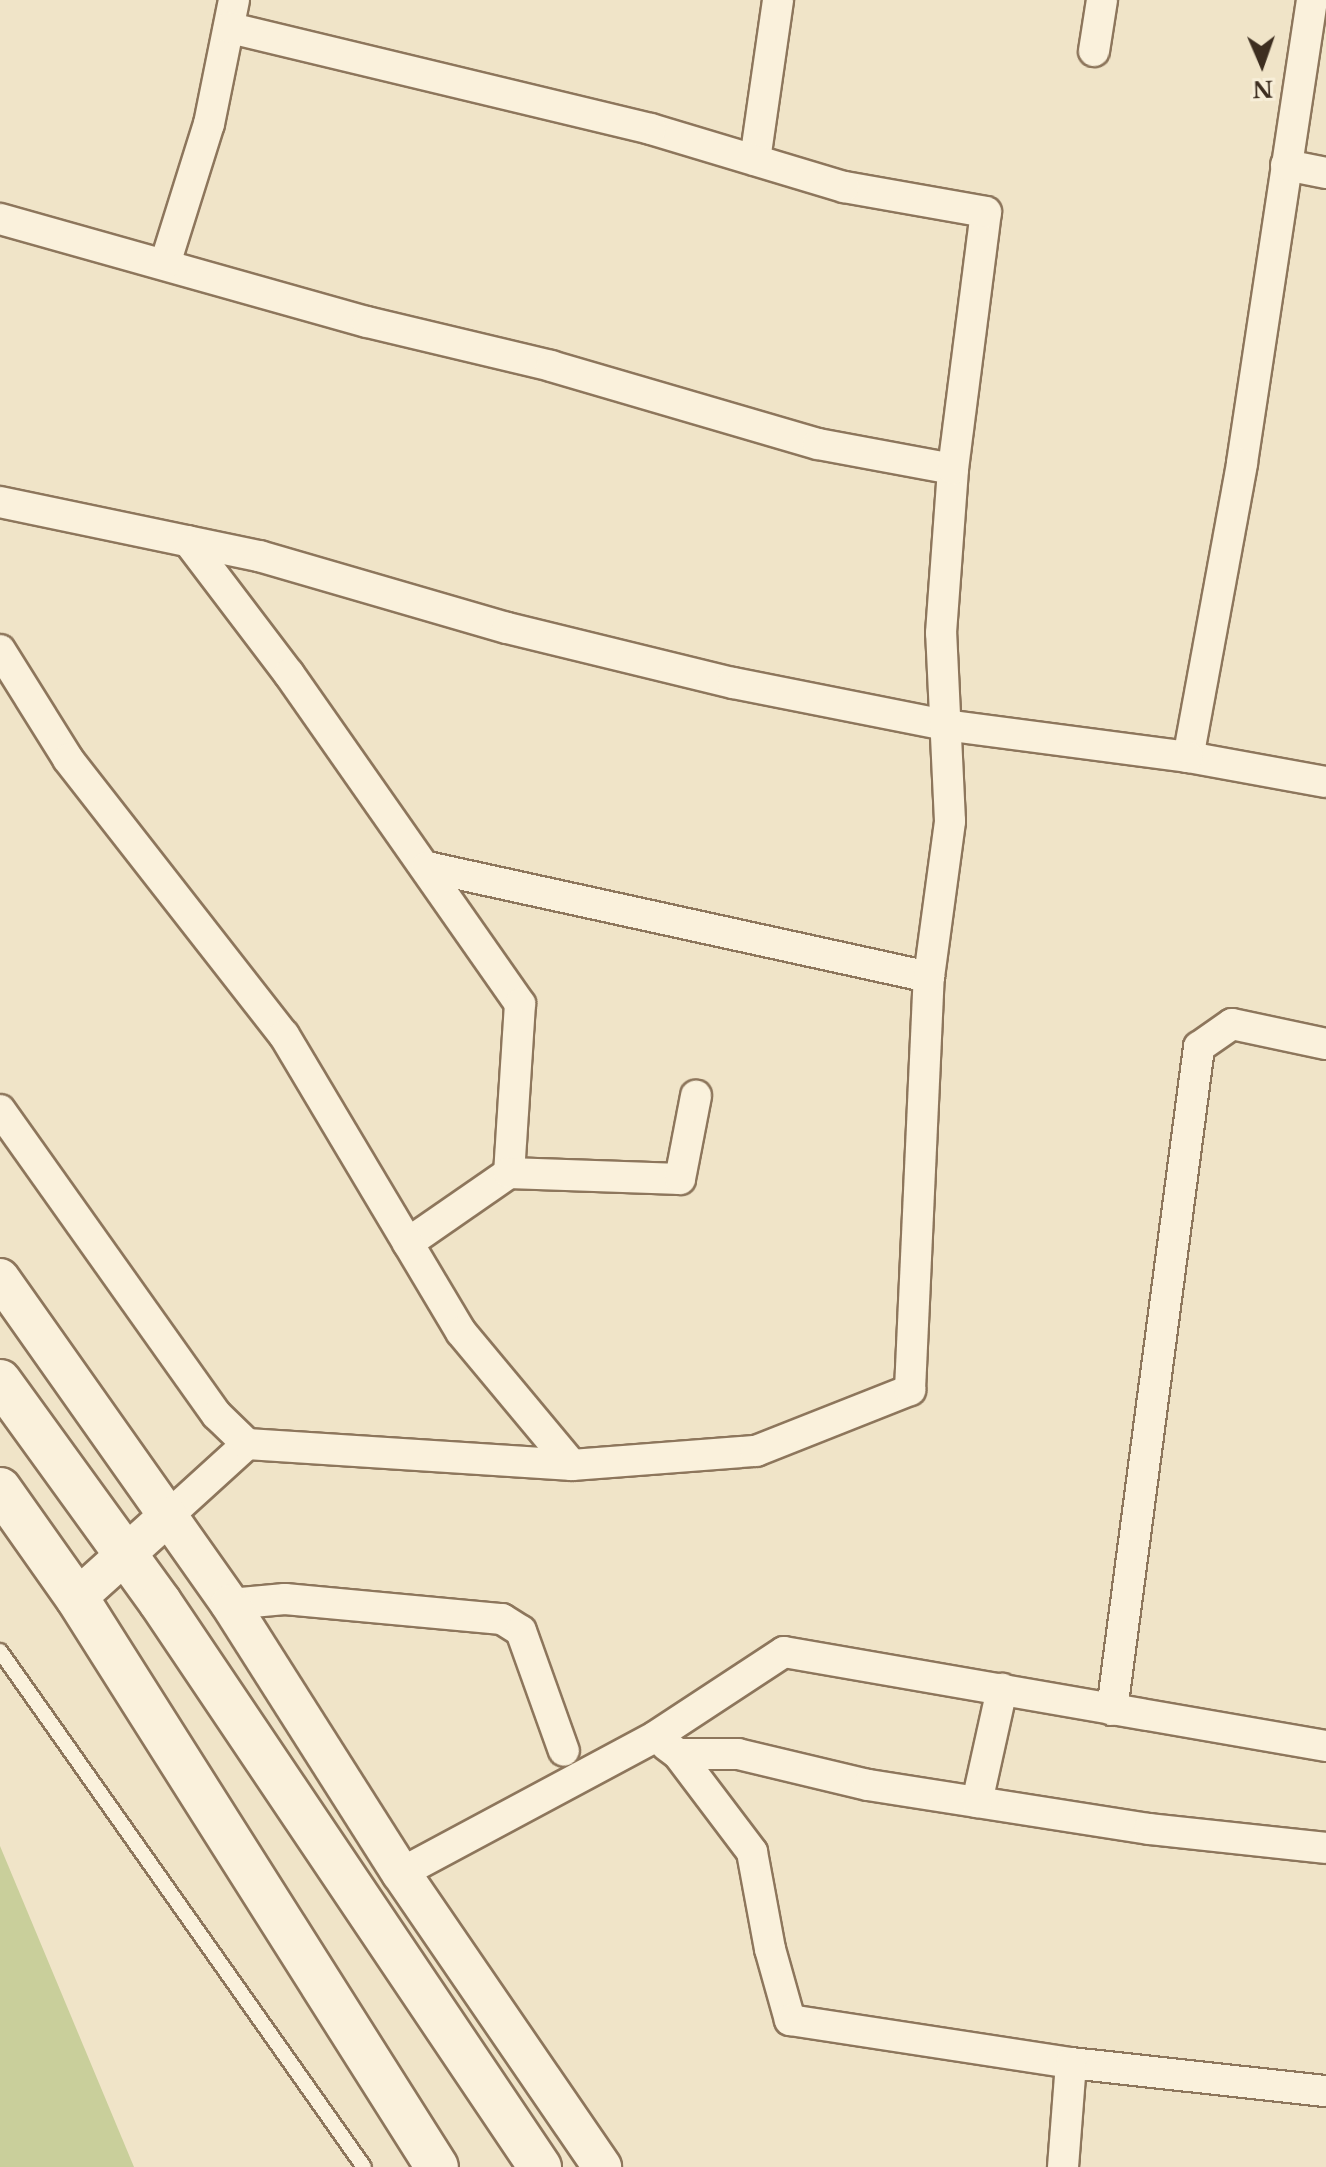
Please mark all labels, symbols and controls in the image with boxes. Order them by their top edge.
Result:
north arrow [1222,24,1302,104]
text: N [1252,75,1274,102]

